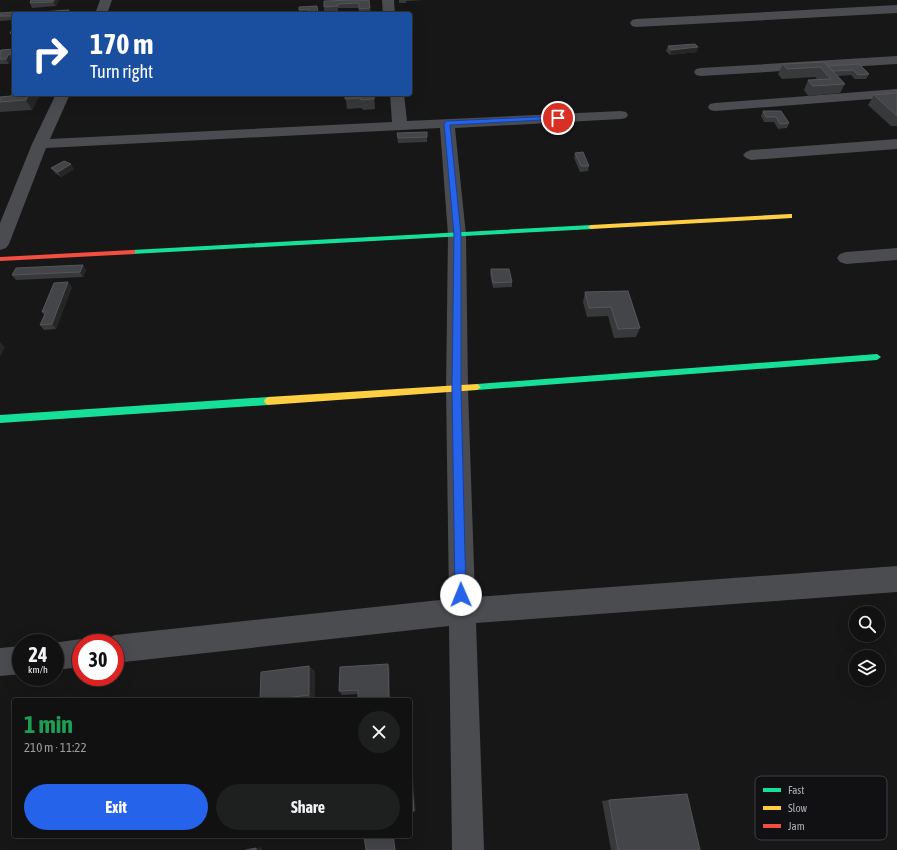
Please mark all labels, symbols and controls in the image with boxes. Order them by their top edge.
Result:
icon: right [24,28,76,80]
text: 170 m [90,28,153,60]
text: Turn right [90,61,153,82]
pin [541,101,575,135]
icon: arrive [547,107,569,129]
position arrow [440,574,482,616]
map controls [849,606,885,686]
button: search [849,606,885,642]
speed limit sign: 30 [72,634,124,686]
text: 24 [29,643,47,666]
button: layers [849,650,885,686]
text: km/h [28,664,48,675]
text: 1 min [24,711,73,738]
button: close [358,711,400,753]
text: 210 m · 11:22 [24,740,87,755]
legend [755,776,887,840]
button: Exit [24,784,208,830]
button: Share [216,784,400,830]
text: Fast [788,784,804,796]
text: Slow [788,802,807,814]
text: Jam [788,820,805,832]

